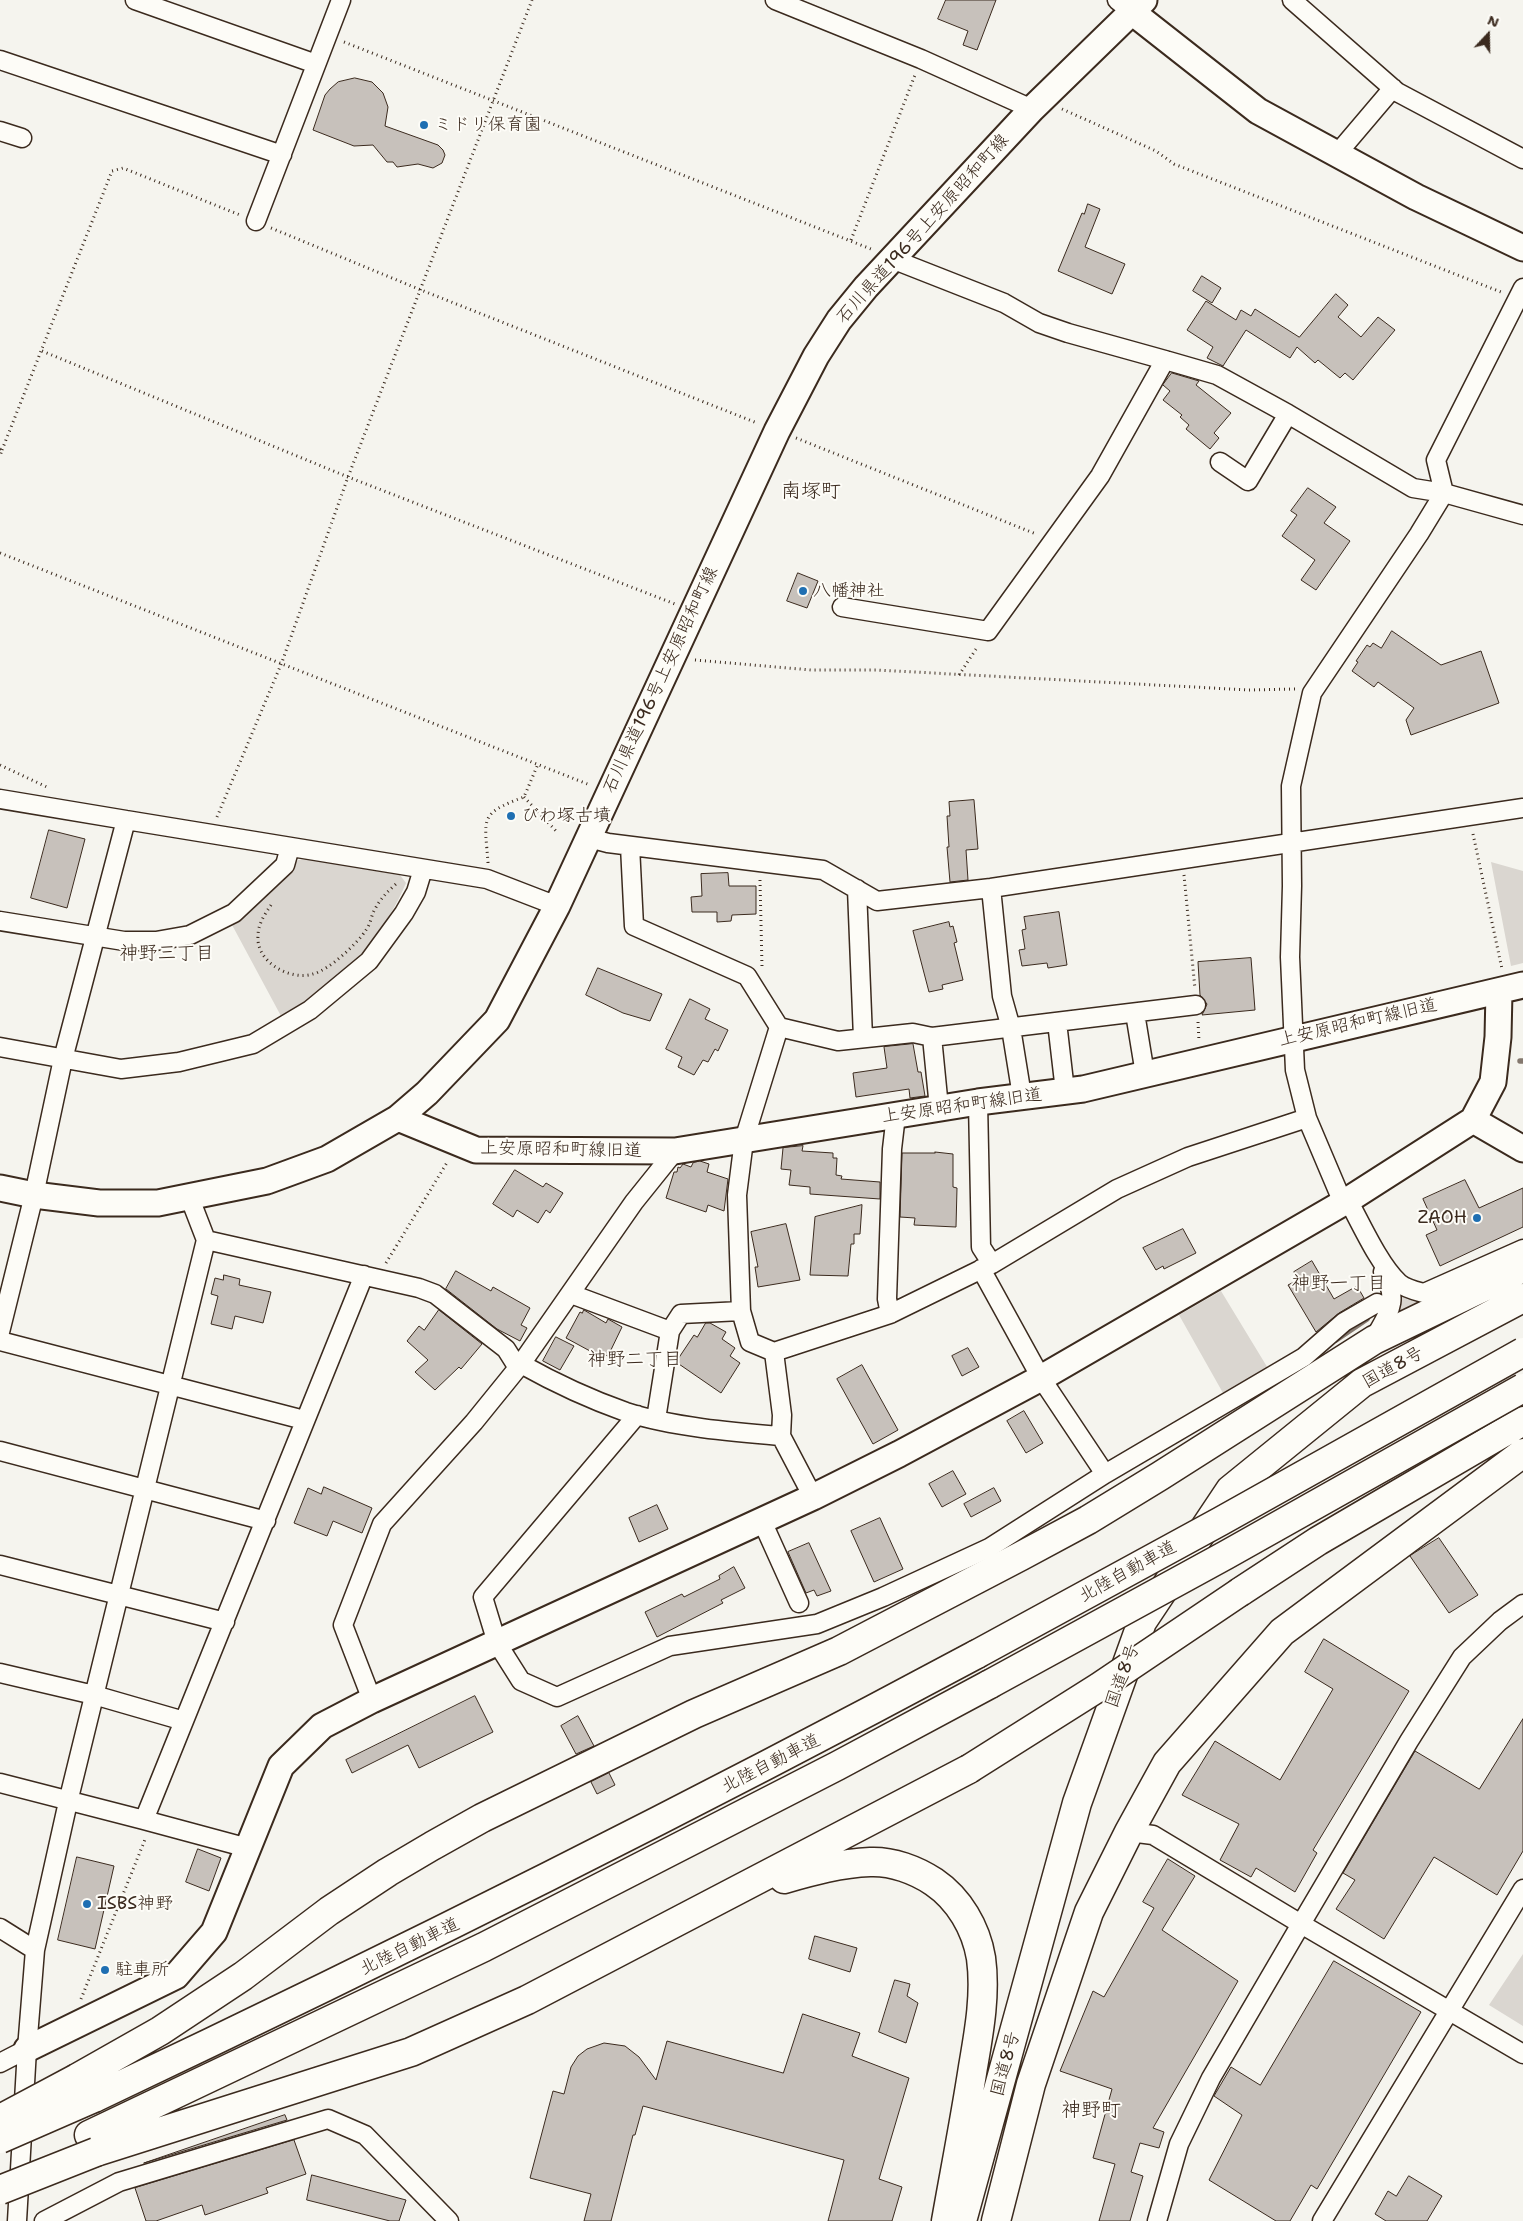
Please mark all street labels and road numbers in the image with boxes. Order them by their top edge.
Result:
street label: 石川県道196号上安原昭和町線 [832,130,1014,328]
street label: 石川県道196号上安原昭和町線 [599,563,723,797]
street label: 上安原昭和町線旧道 [1277,994,1439,1052]
street label: 上安原昭和町線旧道 [880,1084,1044,1128]
street label: 上安原昭和町線旧道 [480,1138,642,1162]
street label: 国道8号 [1359,1342,1427,1394]
street label: 北陸自動車道 [1076,1536,1180,1608]
street label: 国道8号 [1101,1641,1145,1711]
street label: 北陸自動車道 [718,1730,824,1798]
street label: 北陸自動車道 [357,1914,463,1980]
street label: 国道8号 [987,2029,1025,2099]

